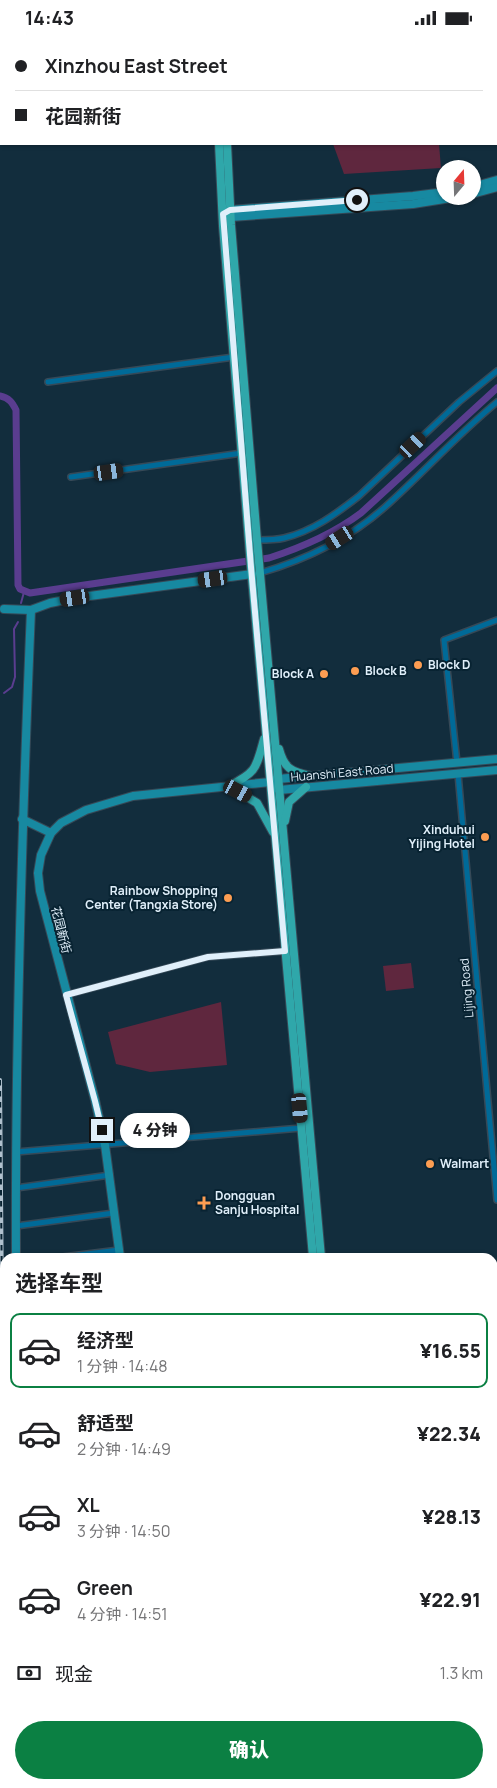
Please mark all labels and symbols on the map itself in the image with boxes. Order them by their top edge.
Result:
north arrow [436,160,481,205]
route start [346,189,368,211]
car [396,429,429,461]
car [93,462,124,482]
car [323,524,356,552]
car [197,569,228,589]
car [59,588,90,608]
place label: Block D [428,656,471,673]
marker: Block D [412,659,424,671]
place label: Block B [365,662,407,679]
place label: Block A [272,665,314,682]
marker: Block B [349,665,361,677]
marker: Block A [318,668,330,680]
street label: Huanshi East Road [290,760,394,785]
car [221,777,254,805]
place label: Xinduhui Yijing Hotel [409,821,475,852]
marker: Xinduhui Yijing Hotel [479,831,491,843]
place label: Rainbow Shopping Center (Tangxia Store) [85,882,218,913]
marker: Rainbow Shopping Center (Tangxia Store) [222,892,234,904]
street label: 花园新街 [47,905,76,955]
street label: Lijing Road [455,958,478,1019]
car [291,1092,308,1124]
callout: 4 分钟 [120,1113,190,1147]
route end [91,1119,113,1141]
place label: Walmart [440,1155,489,1172]
marker: Walmart [424,1158,436,1170]
place label: Dongguan Sanju Hospital [215,1187,299,1218]
marker: Dongguan Sanju Hospital [197,1196,211,1210]

